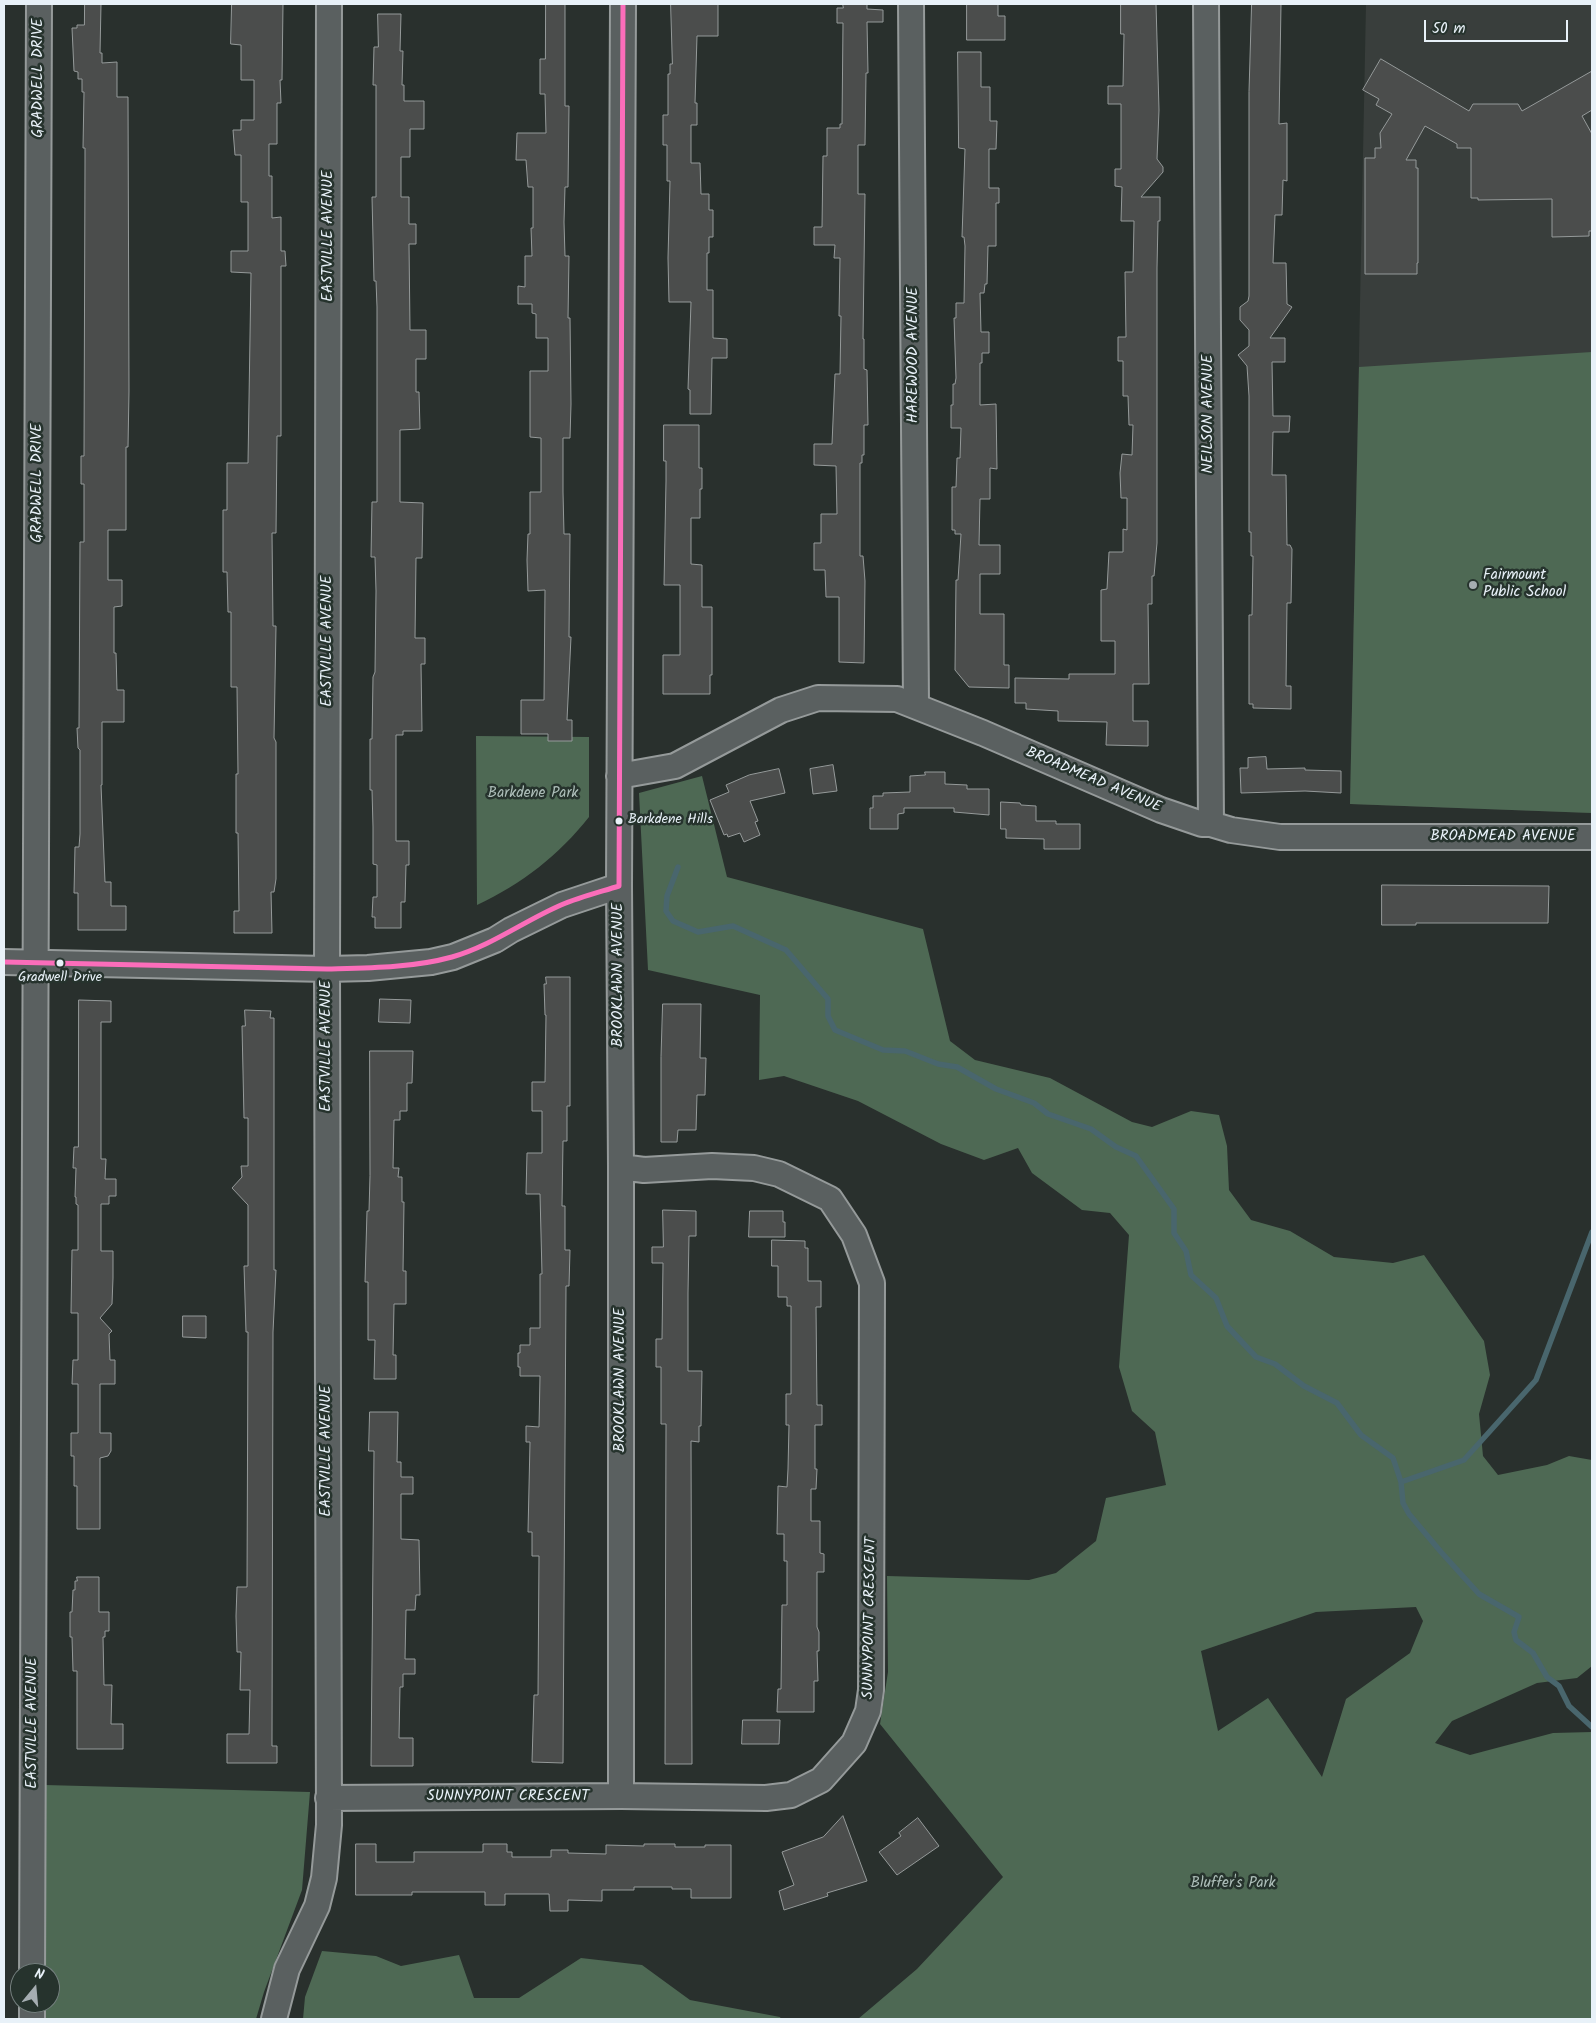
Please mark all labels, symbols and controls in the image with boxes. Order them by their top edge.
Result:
scale bar [1426,10,1570,42]
text: 50 m [1432,17,1466,41]
street label: GRADWELL DRIVE [30,18,48,138]
street label: EASTVILLE AVENUE [320,170,338,302]
street label: HAREWOOD AVENUE [905,287,923,423]
street label: NEILSON AVENUE [1200,355,1218,473]
street label: GRADWELL DRIVE [29,423,47,543]
place label: Fairmount Public School [1483,567,1566,602]
street label: EASTVILLE AVENUE [319,575,337,707]
marker: Fairmount Public School [1467,579,1479,591]
street label: BROADMEAD AVENUE [1023,744,1163,818]
park label: Barkdene Park [488,785,578,803]
place label: Barkdene Hills [628,813,713,829]
marker: Barkdene Hills [614,816,624,826]
street label: BROADMEAD AVENUE [1430,828,1576,846]
street label: BROOKLAWN AVENUE [610,903,628,1047]
marker: Gradwell Drive [55,958,65,968]
place label: Gradwell Drive [18,971,102,987]
street label: EASTVILLE AVENUE [318,980,336,1112]
street label: BROOKLAWN AVENUE [612,1308,630,1452]
street label: EASTVILLE AVENUE [318,1385,336,1517]
street label: SUNNYPOINT CRESCENT [861,1537,881,1699]
street label: EASTVILLE AVENUE [24,1657,42,1789]
street label: SUNNYPOINT CRESCENT [427,1788,589,1806]
park label: Bluffer's Park [1190,1875,1276,1893]
north arrow [10,1963,60,2013]
text: N [32,1963,47,1986]

